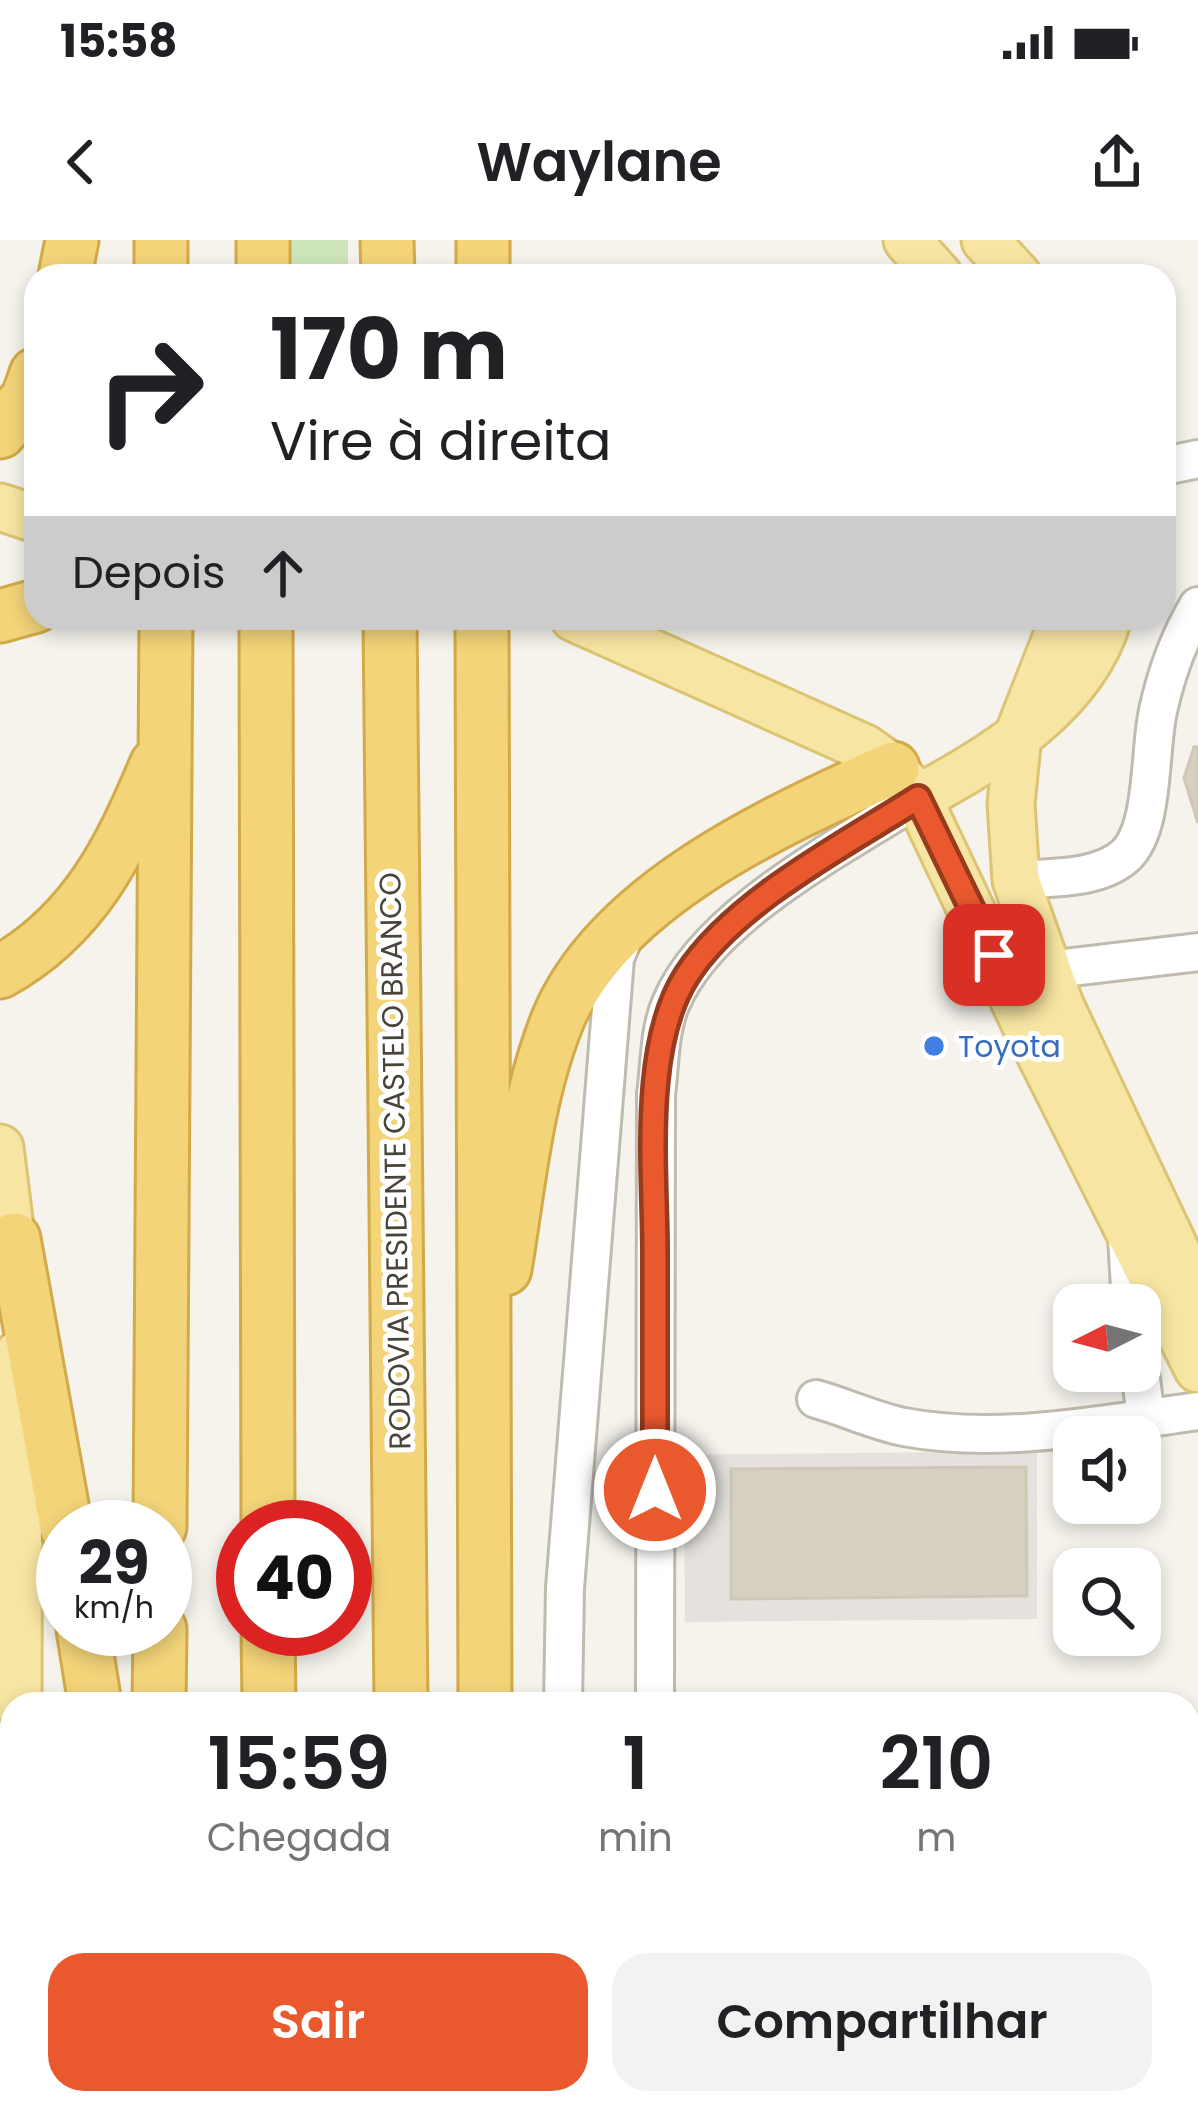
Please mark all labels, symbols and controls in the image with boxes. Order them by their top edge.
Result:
text: 15:58 [60,10,177,73]
text: Waylane [476,124,722,200]
icon: back [48,129,114,195]
icon: share [1084,129,1150,195]
text: 170 m [270,291,508,408]
icon: right [72,312,228,468]
text: Vire à direita [270,403,612,479]
icon: ahead [250,540,316,606]
text: Depois [72,541,226,604]
street label: RODOVIA PRESIDENTE CASTELO BRANCO [368,872,422,1450]
pin [943,904,1045,1006]
icon: arrive [961,922,1027,988]
place label: Toyota [958,1025,1061,1068]
marker: Toyota [921,1033,947,1059]
north arrow [1053,1284,1161,1392]
map controls [1053,1284,1161,1656]
button: sound [1053,1416,1161,1524]
position arrow [592,1427,718,1553]
speed limit sign: 40 [216,1500,372,1656]
text: 29 [78,1521,150,1605]
button: search [1053,1548,1161,1656]
text: km/h [74,1586,154,1629]
text: 15:59 [208,1713,390,1814]
text: 1 [622,1713,648,1814]
text: 210 [879,1713,993,1814]
text: Chegada [207,1810,391,1865]
text: min [598,1810,673,1865]
text: m [916,1810,956,1865]
button: Sair [48,1953,588,2091]
button: Compartilhar [612,1953,1152,2091]

